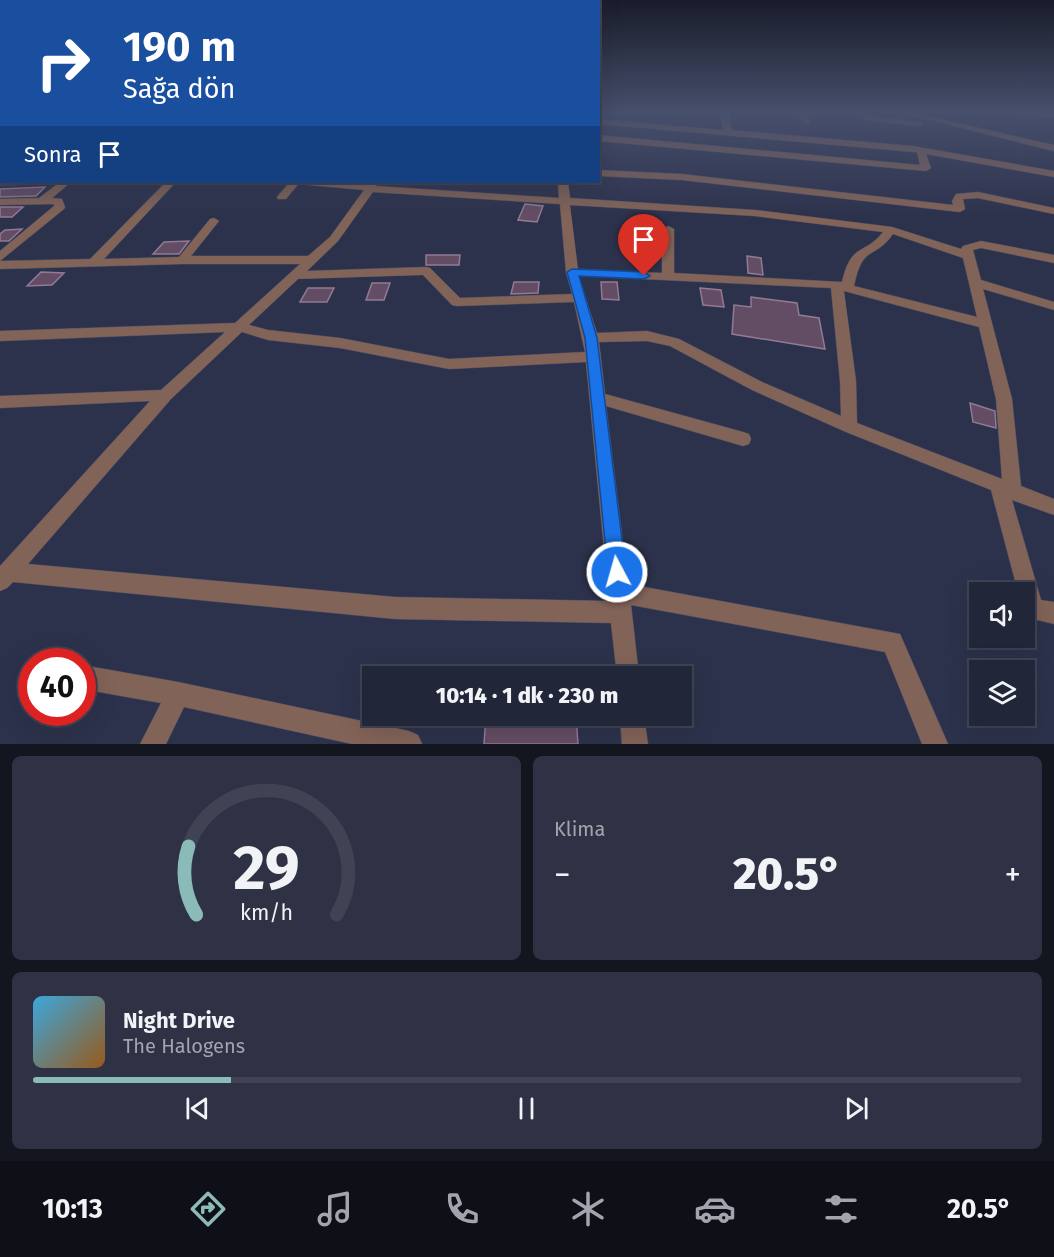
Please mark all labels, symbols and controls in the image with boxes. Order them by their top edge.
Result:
text: 190 m [123,22,236,72]
icon: right [24,24,102,102]
text: Sağa dön [123,73,235,105]
icon: arrive [93,138,126,171]
text: Sonra [24,141,81,168]
pin [618,214,669,276]
icon: arrive [627,223,660,256]
position arrow [585,540,649,604]
map controls [969,582,1035,726]
button: sound [969,582,1035,648]
speed limit sign: 40 [18,648,96,726]
button: layers [969,660,1035,726]
text: 10:14 · 1 dk · 230 m [436,682,618,709]
text: Klima [554,817,605,841]
text: 29 [233,831,300,906]
text: 20.5° [733,847,842,901]
text: − [554,855,571,895]
text: + [1005,855,1021,895]
text: km/h [240,900,293,926]
text: Night Drive [123,1007,235,1034]
text: The Halogens [123,1034,245,1058]
icon: previous [181,1092,214,1125]
icon: pause [510,1092,543,1125]
icon: next [840,1092,873,1125]
icon: directions [187,1188,229,1230]
icon: music [314,1188,356,1230]
icon: phone [441,1188,483,1230]
icon: climate [567,1188,609,1230]
icon: car [694,1188,736,1230]
icon: filters [820,1188,862,1230]
text: 10:13 [42,1193,103,1225]
text: 20.5° [947,1193,1012,1225]

